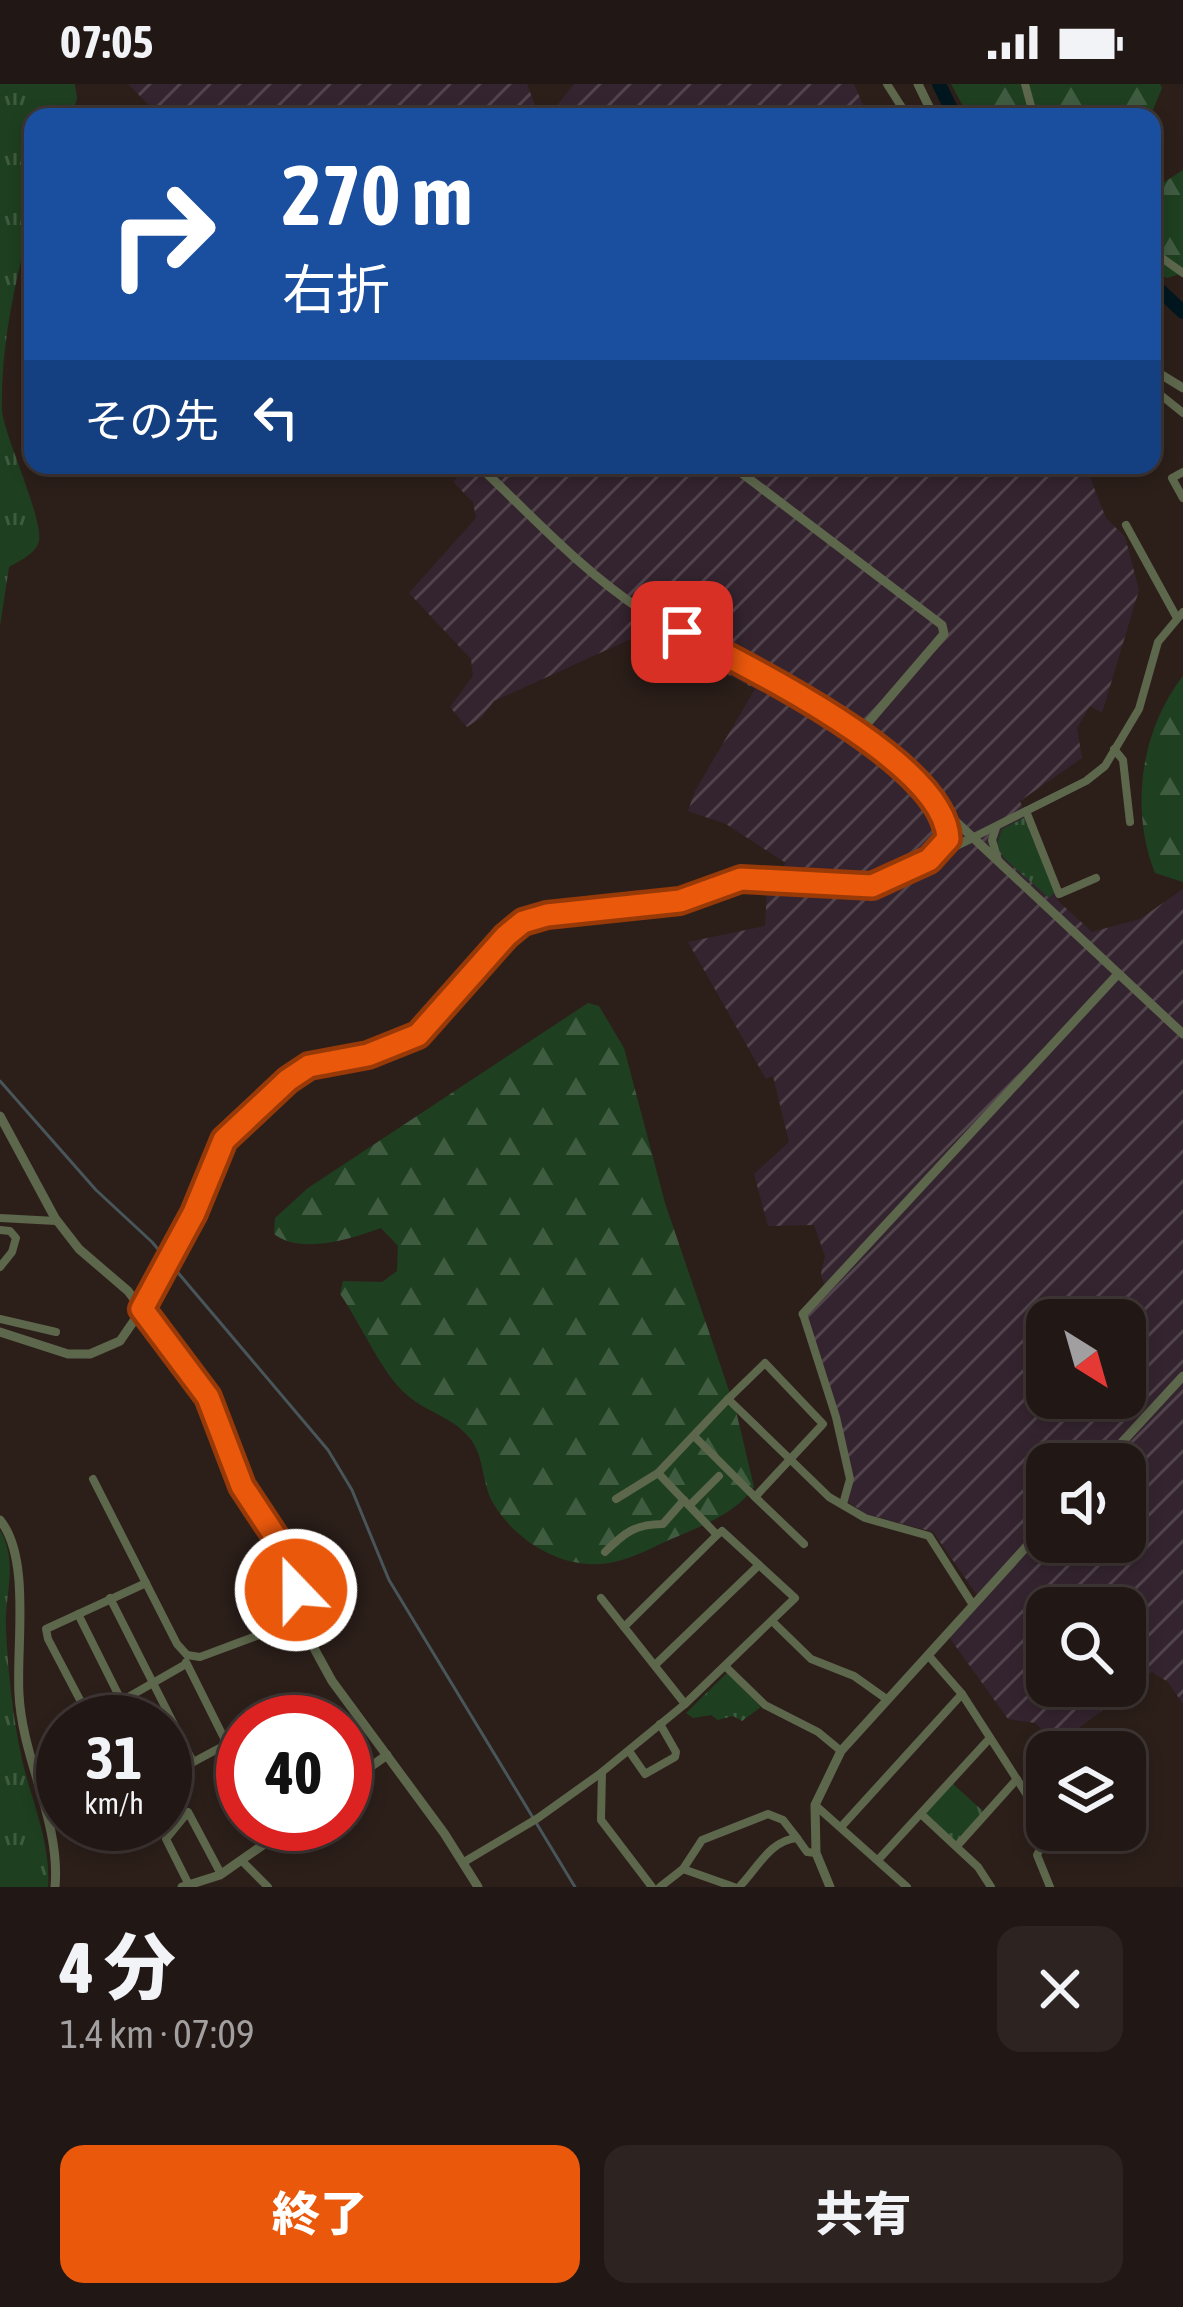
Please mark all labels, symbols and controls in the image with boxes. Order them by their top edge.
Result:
text: 07:05 [60,16,154,68]
text: 270 m [282,147,472,243]
icon: right [84,156,240,312]
text: 右折 [282,259,390,320]
icon: left [243,384,309,450]
text: その先 [84,395,219,447]
pin [631,581,733,683]
icon: arrive [649,599,715,665]
north arrow [1026,1299,1146,1419]
map controls [1026,1299,1146,1851]
button: sound [1026,1443,1146,1563]
position arrow [233,1527,359,1653]
button: search [1026,1587,1146,1707]
speed limit sign: 40 [216,1695,372,1851]
text: 31 [86,1723,142,1792]
button: layers [1026,1731,1146,1851]
text: km/h [84,1786,144,1820]
text: 4 分 [60,1926,176,2008]
button: close [997,1926,1123,2052]
text: 1.4 km · 07:09 [60,2012,254,2056]
button: 終了 [60,2145,580,2283]
button: 共有 [604,2145,1123,2283]

